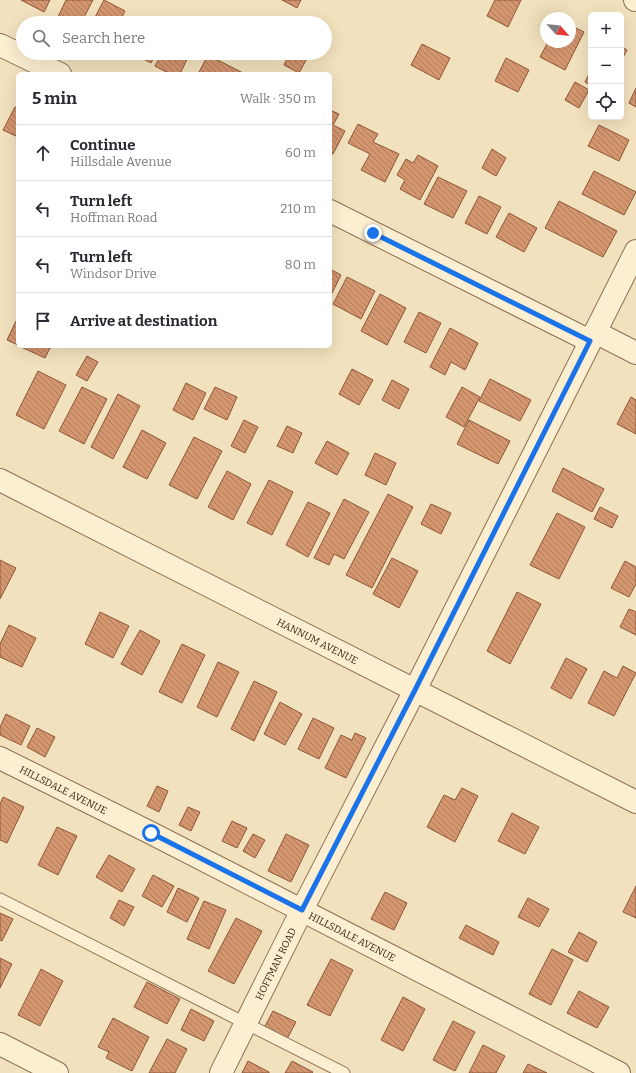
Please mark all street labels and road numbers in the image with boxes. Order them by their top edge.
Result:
street label: HANNUM AVENUE [275,616,360,667]
street label: HILLSDALE AVENUE [17,764,109,817]
street label: HILLSDALE AVENUE [307,910,397,964]
street label: HOFFMAN ROAD [253,926,299,1002]

